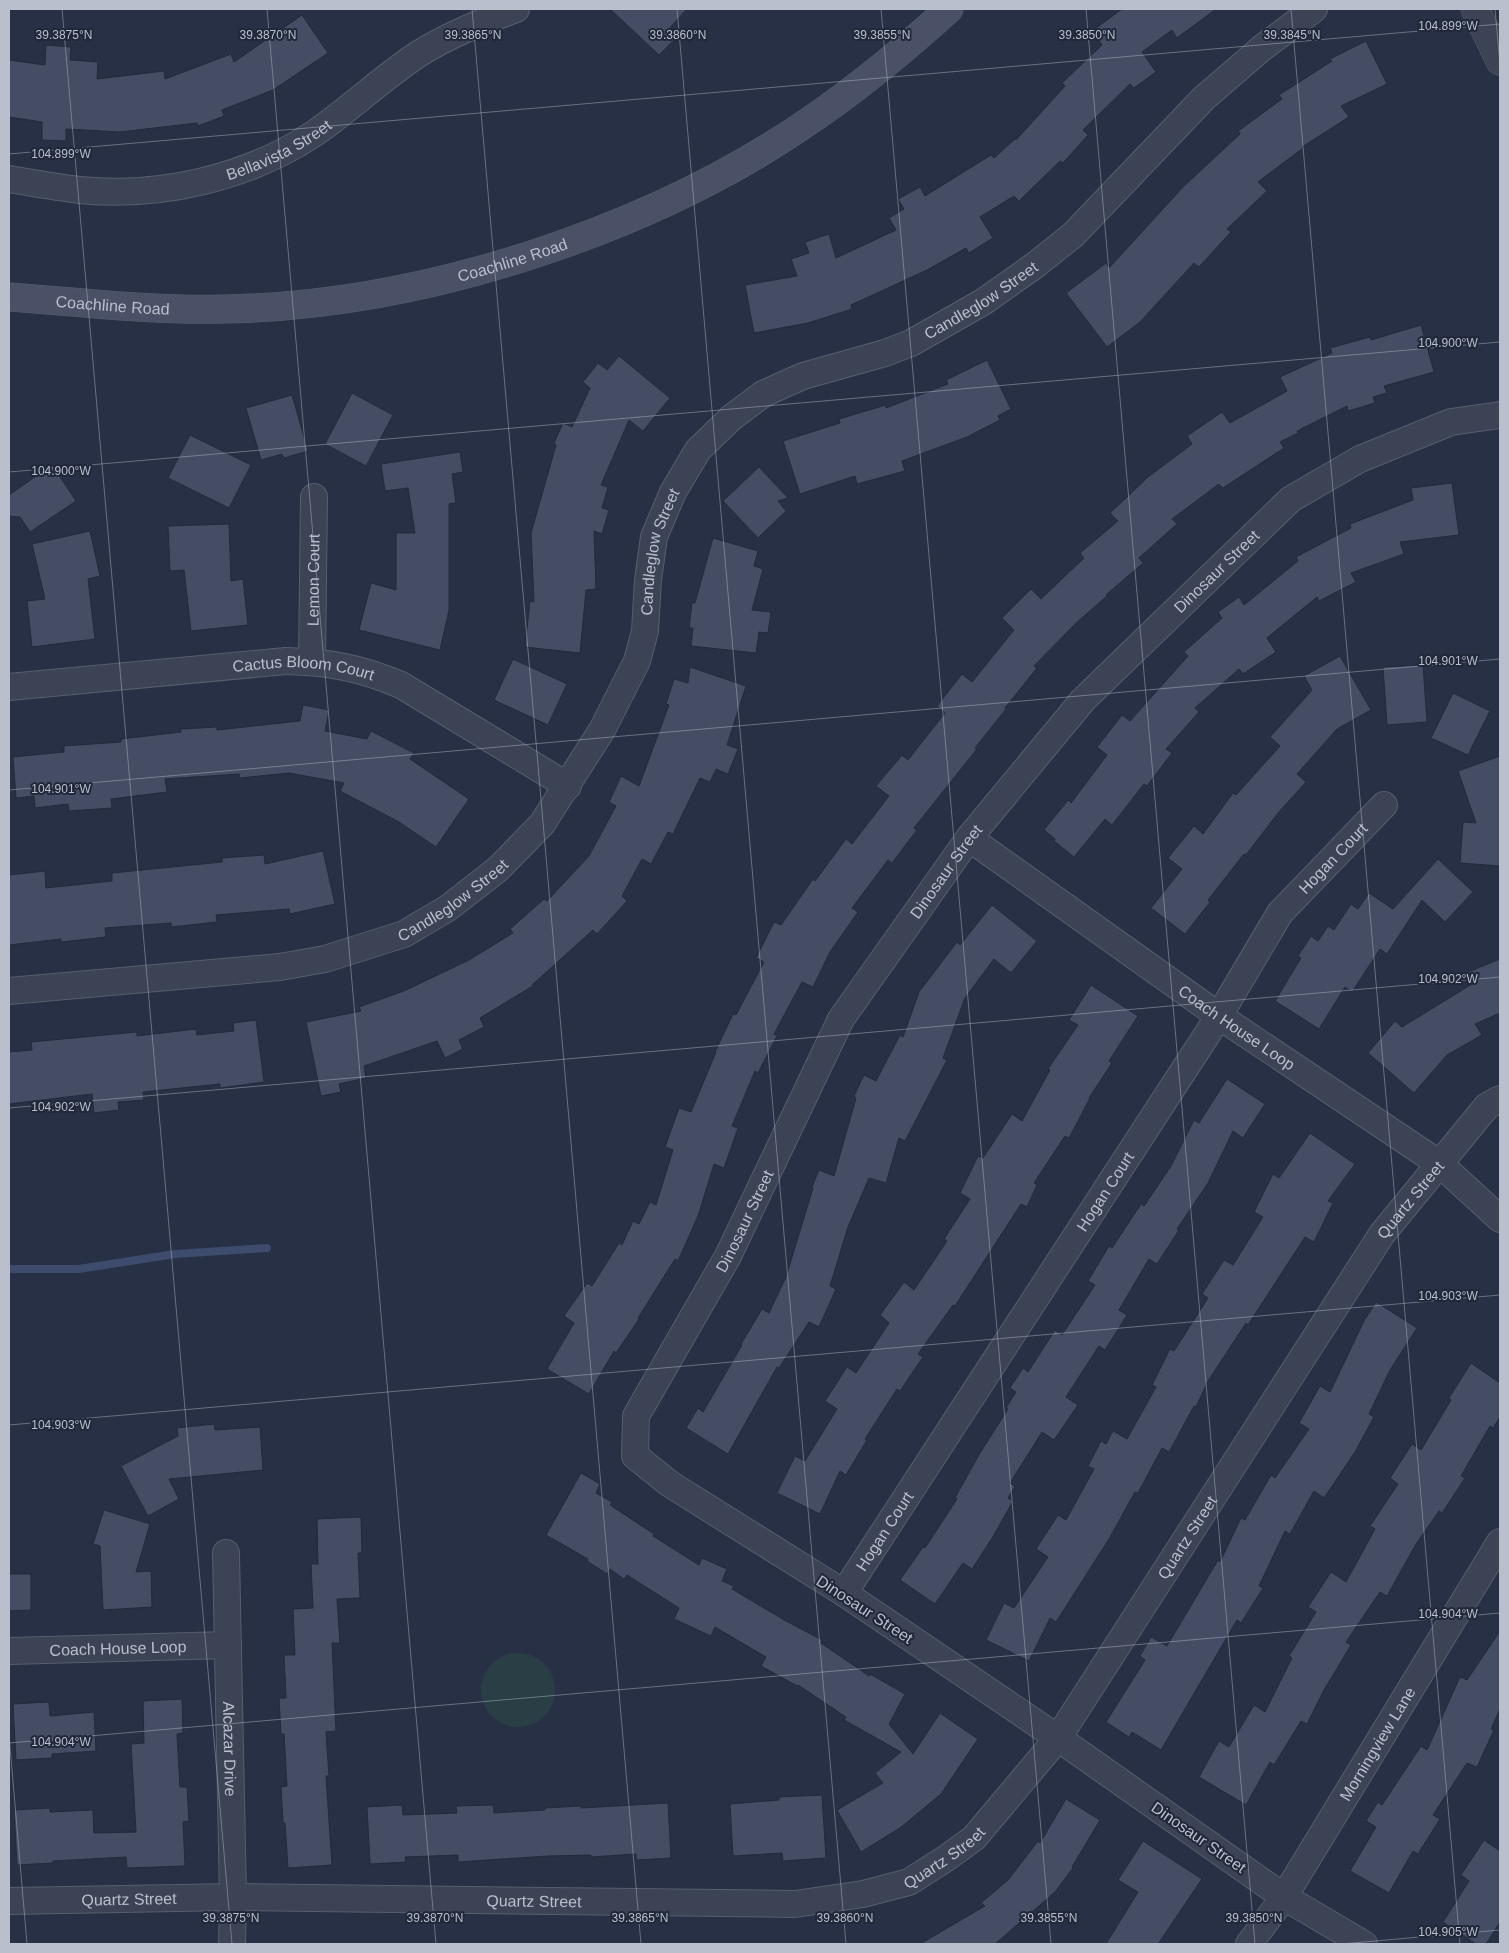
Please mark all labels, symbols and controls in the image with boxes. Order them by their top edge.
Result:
text: 104.899°W [1418,19,1478,33]
text: 39.3875°N [36,28,92,42]
text: 39.3870°N [240,28,296,42]
text: 39.3865°N [445,28,501,42]
text: 39.3860°N [650,28,706,42]
text: 39.3855°N [854,28,910,42]
text: 39.3850°N [1059,28,1115,42]
text: 39.3845°N [1264,28,1320,42]
street label: Bellavista Street [224,116,335,183]
text: 104.899°W [31,147,91,161]
street label: Coachline Road [456,235,570,285]
street label: Candleglow Street [921,258,1041,343]
street label: Coachline Road [55,293,170,318]
text: 104.900°W [1418,336,1478,350]
text: 104.900°W [31,464,91,478]
street label: Candleglow Street [638,485,683,616]
street label: Dinosaur Street [1171,526,1263,616]
street label: Lemon Court [304,533,323,626]
street label: Cactus Bloom Court [232,653,377,684]
text: 104.901°W [1418,654,1478,668]
text: 104.901°W [31,782,91,796]
street label: Hogan Court [1296,820,1371,897]
street label: Dinosaur Street [907,821,986,922]
street label: Candleglow Street [396,856,512,944]
text: 104.902°W [1418,972,1478,986]
street label: Coach House Loop [1175,982,1298,1073]
text: 104.902°W [31,1100,91,1114]
street label: Hogan Court [1074,1148,1138,1234]
street label: Quartz Street [1374,1157,1448,1242]
street label: Dinosaur Street [713,1167,777,1275]
text: 104.903°W [1418,1289,1478,1303]
text: 104.903°W [31,1418,91,1432]
street label: Hogan Court [853,1488,917,1574]
street label: Quartz Street [1155,1493,1221,1582]
street label: Dinosaur Street [813,1572,916,1647]
text: 104.904°W [1418,1607,1478,1621]
street label: Coach House Loop [49,1638,187,1659]
street label: Morningview Lane [1337,1684,1419,1804]
street label: Alcazar Drive [220,1701,239,1797]
text: 104.904°W [31,1735,91,1749]
street label: Dinosaur Street [1148,1799,1250,1877]
street label: Quartz Street [901,1823,989,1892]
street label: Quartz Street [81,1890,177,1909]
street label: Quartz Street [486,1892,582,1910]
text: 39.3875°N [203,1911,259,1925]
text: 39.3870°N [407,1911,463,1925]
text: 39.3865°N [612,1911,668,1925]
text: 39.3860°N [817,1911,873,1925]
text: 39.3855°N [1021,1911,1077,1925]
text: 39.3850°N [1226,1911,1282,1925]
text: 104.905°W [1418,1925,1478,1939]

